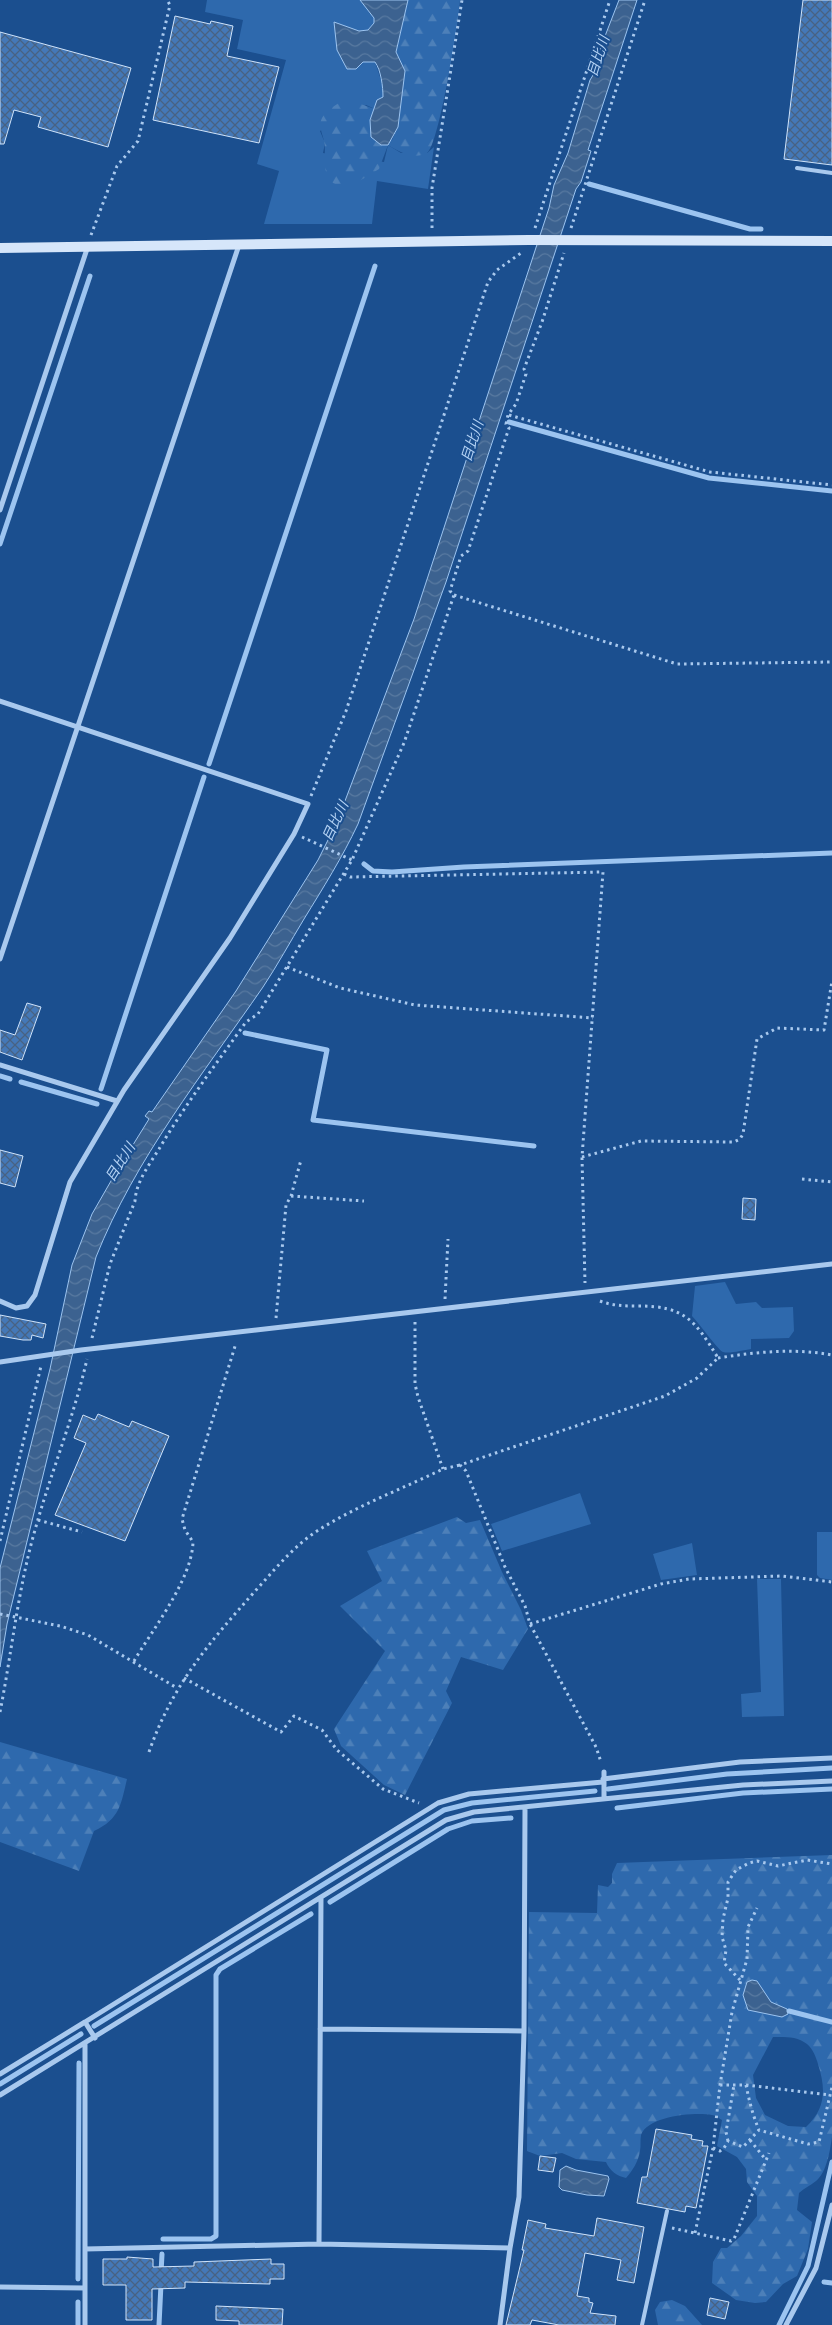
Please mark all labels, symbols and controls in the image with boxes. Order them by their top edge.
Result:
water label: 目比川 [583,31,614,79]
water label: 目比川 [457,416,488,464]
water label: 目比川 [318,796,353,844]
water label: 目比川 [101,1138,140,1185]

